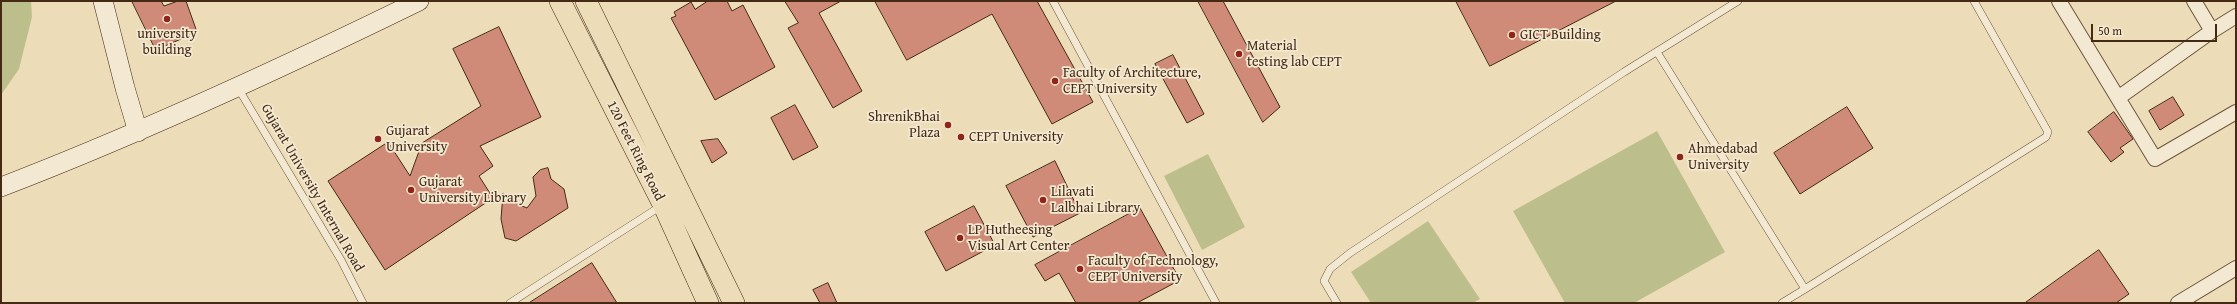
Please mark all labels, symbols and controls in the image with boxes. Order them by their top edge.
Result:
marker: university building [162,14,172,24]
scale bar [2093,16,2219,42]
text: 50 m [2098,22,2122,39]
place label: university building [137,26,197,58]
place label: GICT Building [1520,27,1601,43]
marker: GICT Building [1507,30,1517,40]
place label: Material testing lab CEPT [1247,38,1342,70]
marker: Material testing lab CEPT [1234,49,1244,59]
place label: Faculty of Architecture, CEPT University [1063,65,1201,98]
marker: Faculty of Architecture, CEPT University [1050,76,1060,86]
street label: 120 Feet Ring Road [603,98,667,204]
street label: Gujarat University Internal Road [257,101,367,275]
place label: ShrenikBhai Plaza [868,109,940,142]
marker: ShrenikBhai Plaza [943,120,953,130]
place label: Gujarat University [386,123,447,156]
place label: CEPT University [969,129,1064,145]
marker: CEPT University [956,132,966,142]
marker: Gujarat University [373,134,383,144]
place label: Ahmedabad University [1688,141,1758,174]
marker: Ahmedabad University [1675,152,1685,162]
place label: Gujarat University Library [419,174,526,206]
place label: Lilavati Lalbhai Library [1051,184,1140,216]
marker: Gujarat University Library [406,185,416,195]
marker: Lilavati Lalbhai Library [1038,195,1048,205]
place label: LP Hutheesing Visual Art Center [968,222,1069,254]
marker: LP Hutheesing Visual Art Center [955,233,965,243]
place label: Faculty of Technology, CEPT University [1088,253,1218,286]
marker: Faculty of Technology, CEPT University [1075,264,1085,274]

